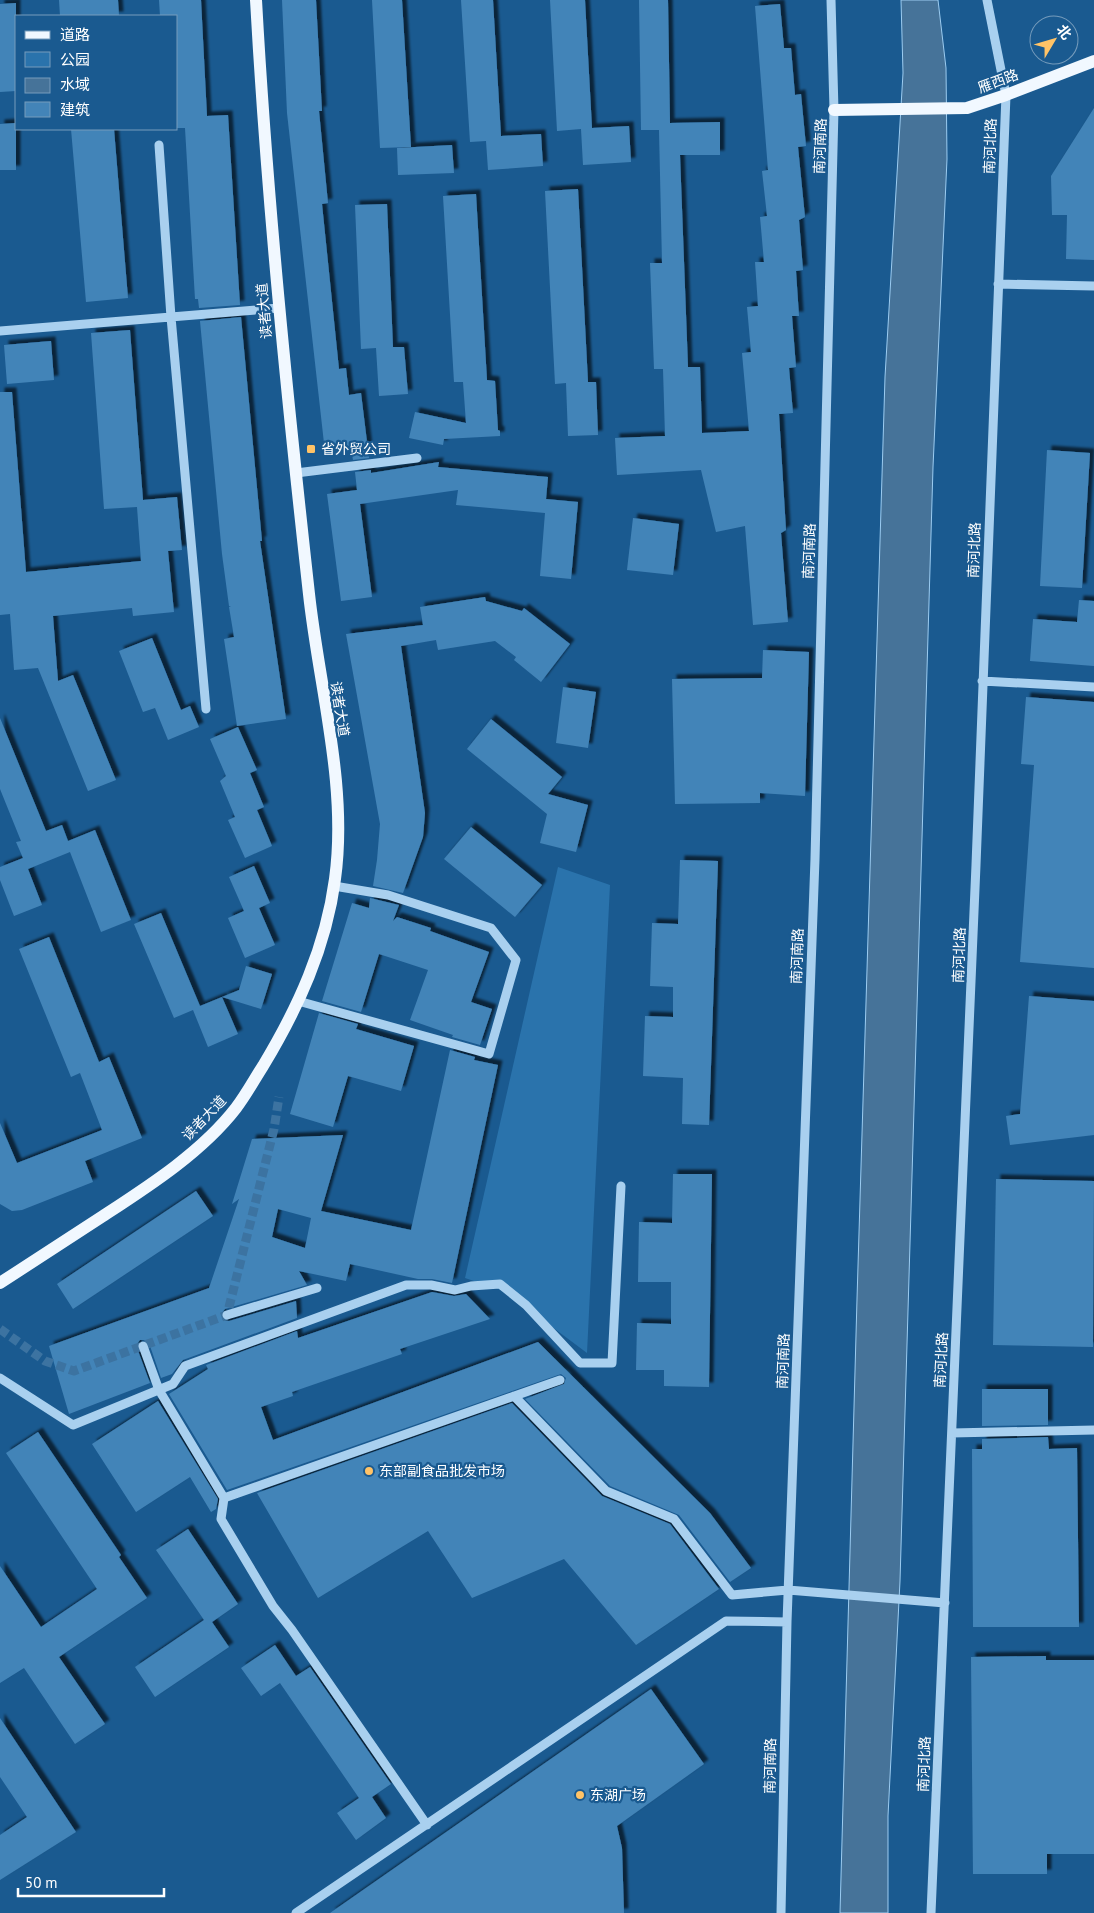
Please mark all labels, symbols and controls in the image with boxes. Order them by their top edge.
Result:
legend [15,15,178,130]
north arrow [1029,15,1079,65]
text: 北 [1053,21,1076,43]
text: 道路 [60,25,90,44]
text: 公园 [60,50,90,69]
street label: 雁西路 [975,65,1021,97]
text: 水域 [60,75,90,94]
text: 建筑 [60,100,90,119]
street label: 南河南路 [810,118,830,174]
street label: 南河北路 [980,118,1000,174]
street label: 读者大道 [253,282,275,340]
place label: 省外贸公司 [321,440,391,458]
marker: 省外贸公司 [305,443,317,455]
street label: 南河北路 [964,522,984,578]
street label: 南河南路 [799,523,819,579]
street label: 读者大道 [327,680,353,738]
street label: 南河北路 [949,927,969,983]
street label: 南河南路 [787,928,807,984]
street label: 读者大道 [178,1092,230,1144]
street label: 南河北路 [931,1332,951,1388]
street label: 南河南路 [773,1333,793,1389]
place label: 东部副食品批发市场 [379,1462,505,1480]
marker: 东部副食品批发市场 [363,1465,375,1477]
street label: 南河北路 [914,1736,934,1792]
street label: 南河南路 [761,1738,779,1794]
place label: 东湖广场 [590,1786,646,1804]
marker: 东湖广场 [574,1789,586,1801]
scale bar [18,1866,164,1898]
text: 50 m [25,1873,58,1892]

